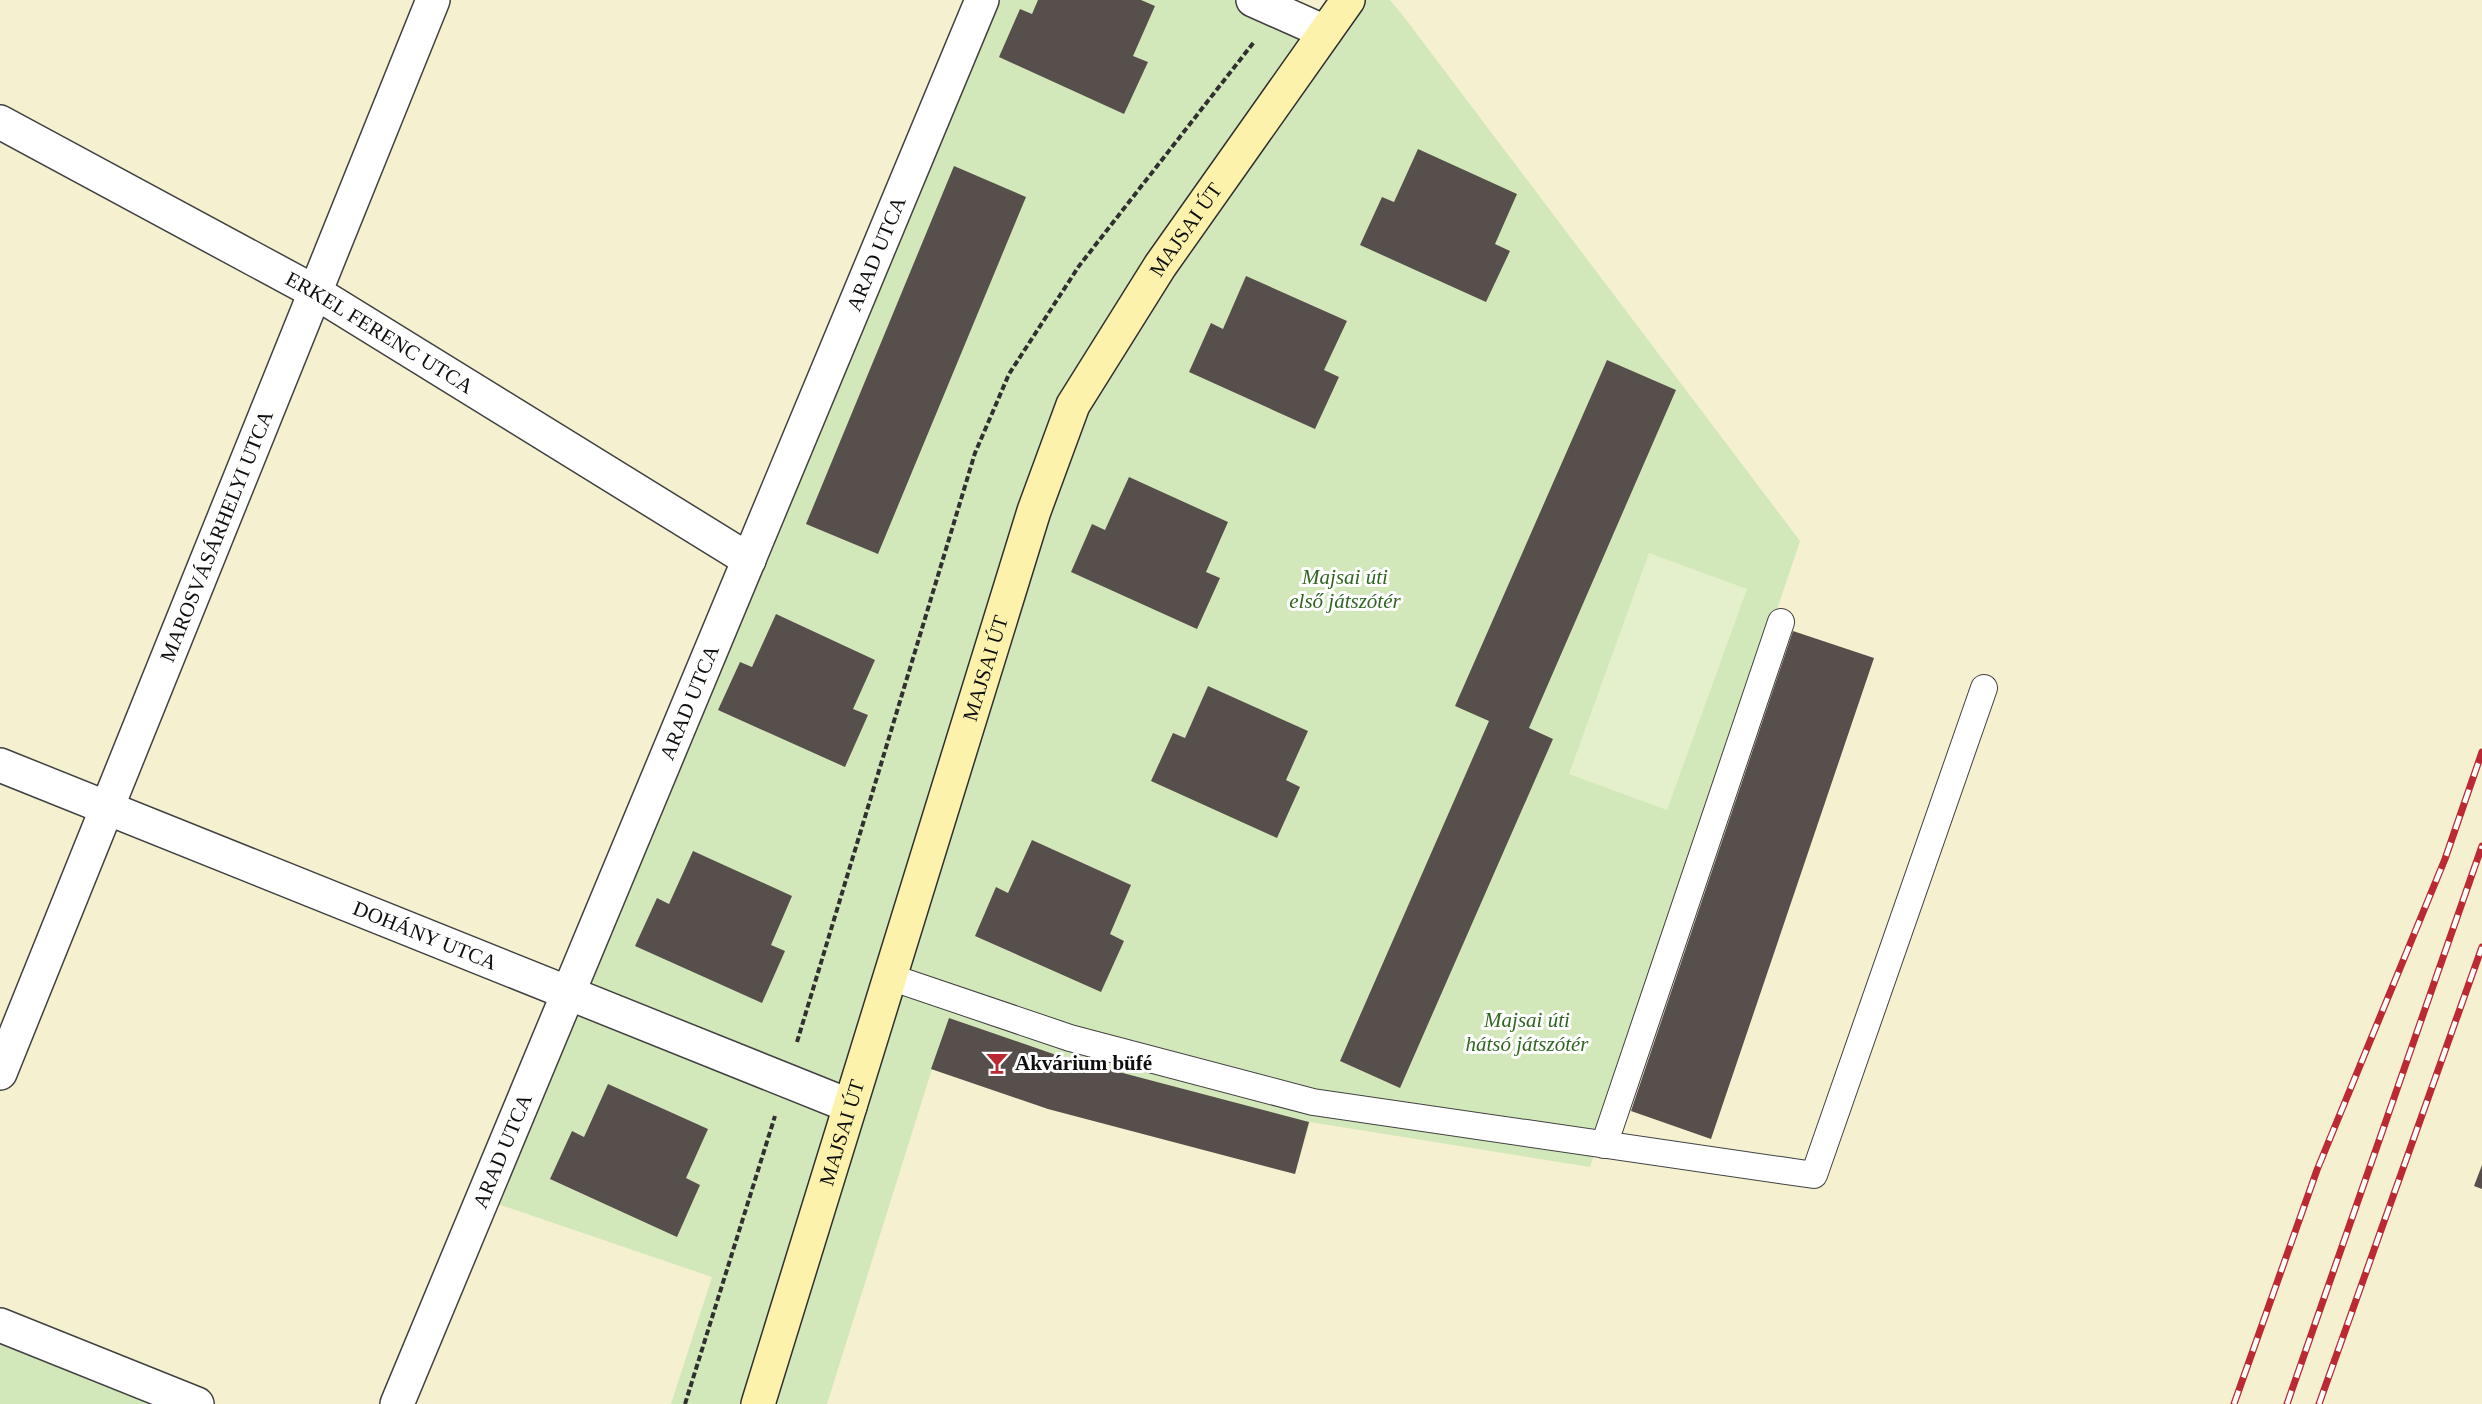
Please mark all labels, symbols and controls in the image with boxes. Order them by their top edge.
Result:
street label: MAJSAI ÚT [1144,178,1227,281]
street label: ARAD UTCA [842,192,911,315]
street label: ERKEL FERENC UTCA [282,266,478,399]
street label: MAROSVÁSÁRHELYI UTCA [155,406,278,665]
park label: Majsai úti első játszótér [1289,565,1402,613]
street label: MAJSAI ÚT [958,612,1013,724]
street label: ARAD UTCA [655,641,724,763]
street label: DOHÁNY UTCA [350,896,501,975]
park label: Majsai úti hátsó játszótér [1465,1008,1589,1056]
bar icon: Akvárium büfé [984,1050,1010,1076]
place label: Akvárium büfé [1015,1051,1152,1075]
street label: MAJSAI ÚT [814,1077,869,1188]
street label: ARAD UTCA [468,1089,537,1212]

